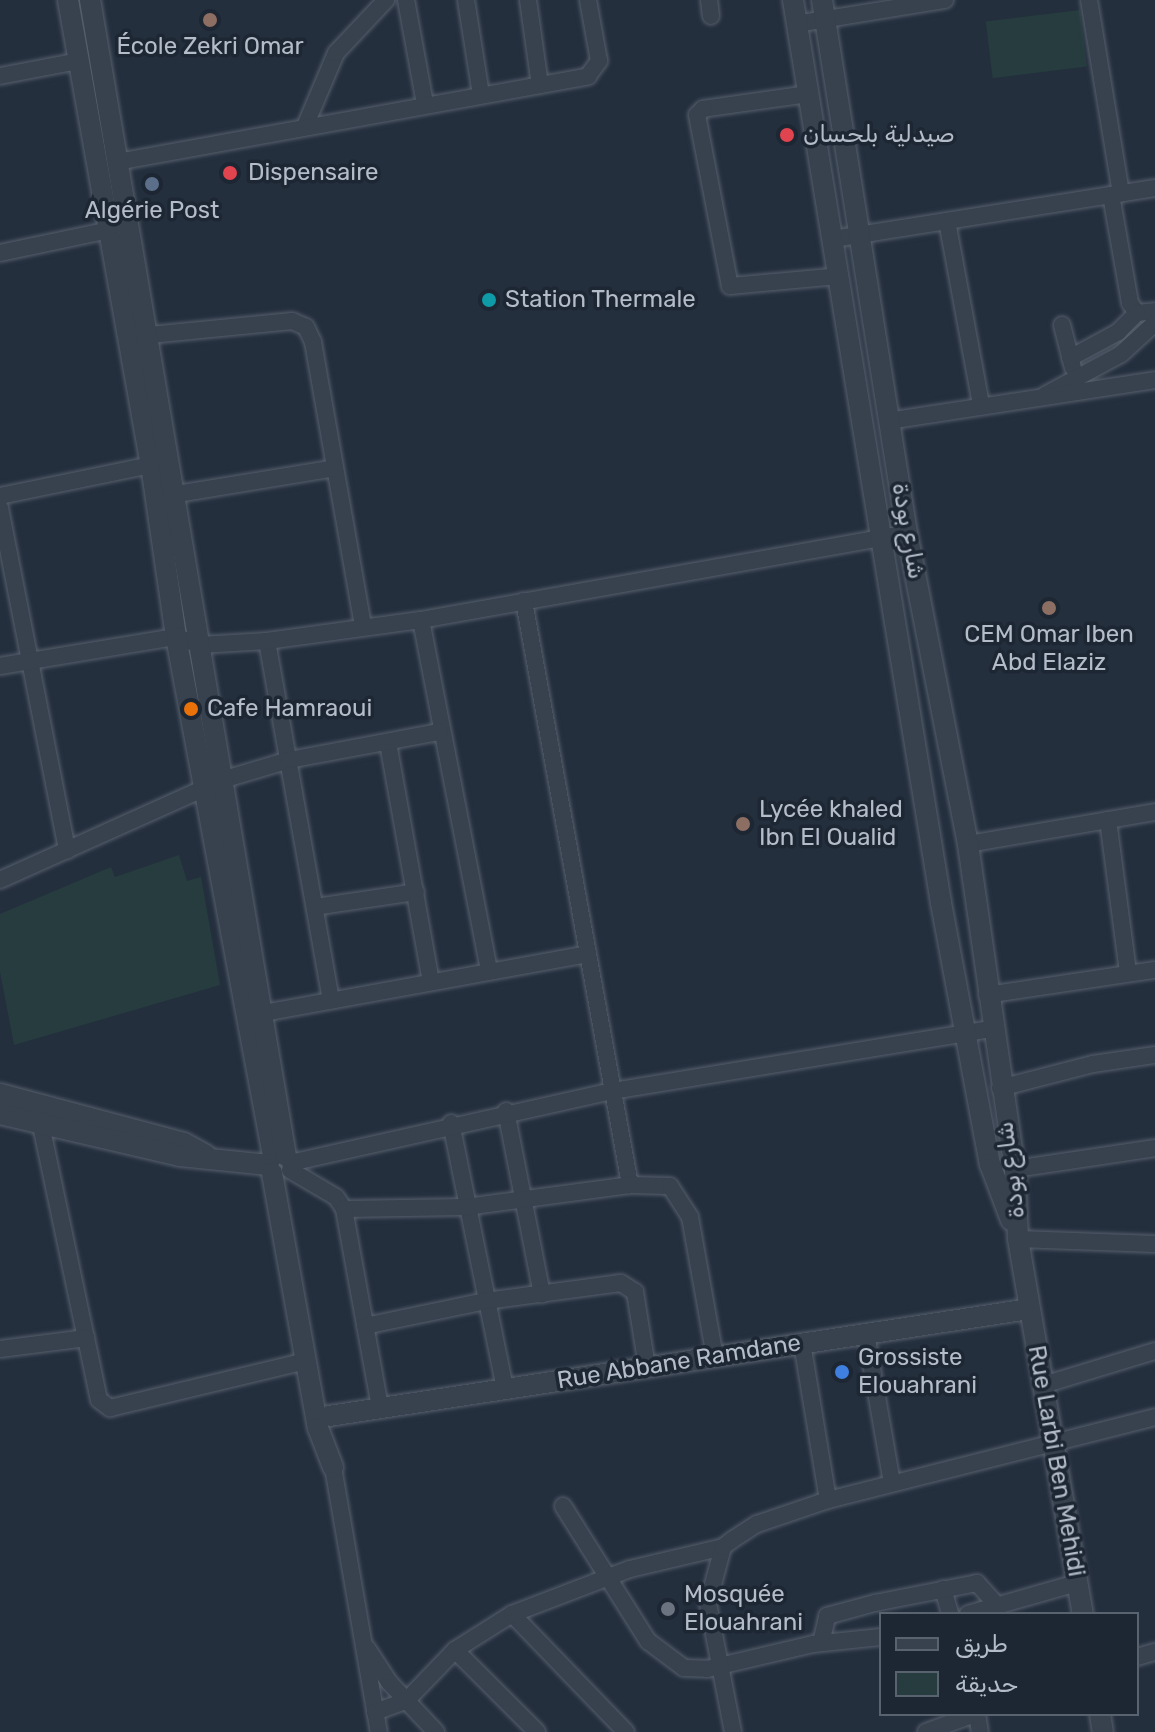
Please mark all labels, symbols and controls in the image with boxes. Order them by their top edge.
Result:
marker: École Zekri Omar [201,11,219,29]
place label: École Zekri Omar [116,33,304,61]
place label: صيدلية بلحسان [803,121,955,149]
marker: صيدلية بلحسان [778,126,796,144]
place label: Dispensaire [248,159,378,187]
marker: Dispensaire [219,162,241,184]
marker: Algérie Post [143,175,161,193]
place label: Algérie Post [85,197,219,225]
place label: Station Thermale [505,286,696,314]
marker: Station Thermale [480,291,498,309]
street label: شارع بودة [885,481,931,581]
marker: CEM Omar Iben Abd Elaziz [1040,599,1058,617]
place label: CEM Omar Iben Abd Elaziz [964,621,1134,677]
place label: Cafe Hamraoui [207,695,372,723]
marker: Cafe Hamraoui [182,700,200,718]
place label: Lycée khaled Ibn El Oualid [759,796,903,852]
marker: Lycée khaled Ibn El Oualid [734,815,752,833]
street label: شارع بودة [991,1120,1031,1220]
street label: Rue Abbane Ramdane [555,1328,803,1396]
street label: Rue Larbi Ben Mehidi [1021,1343,1091,1579]
place label: Grossiste Elouahrani [858,1344,977,1400]
marker: Grossiste Elouahrani [833,1363,851,1381]
place label: Mosquée Elouahrani [684,1581,803,1637]
marker: Mosquée Elouahrani [659,1600,677,1618]
legend [879,1612,1139,1716]
text: طريق [955,1630,1008,1658]
text: حديقة [955,1670,1018,1698]

